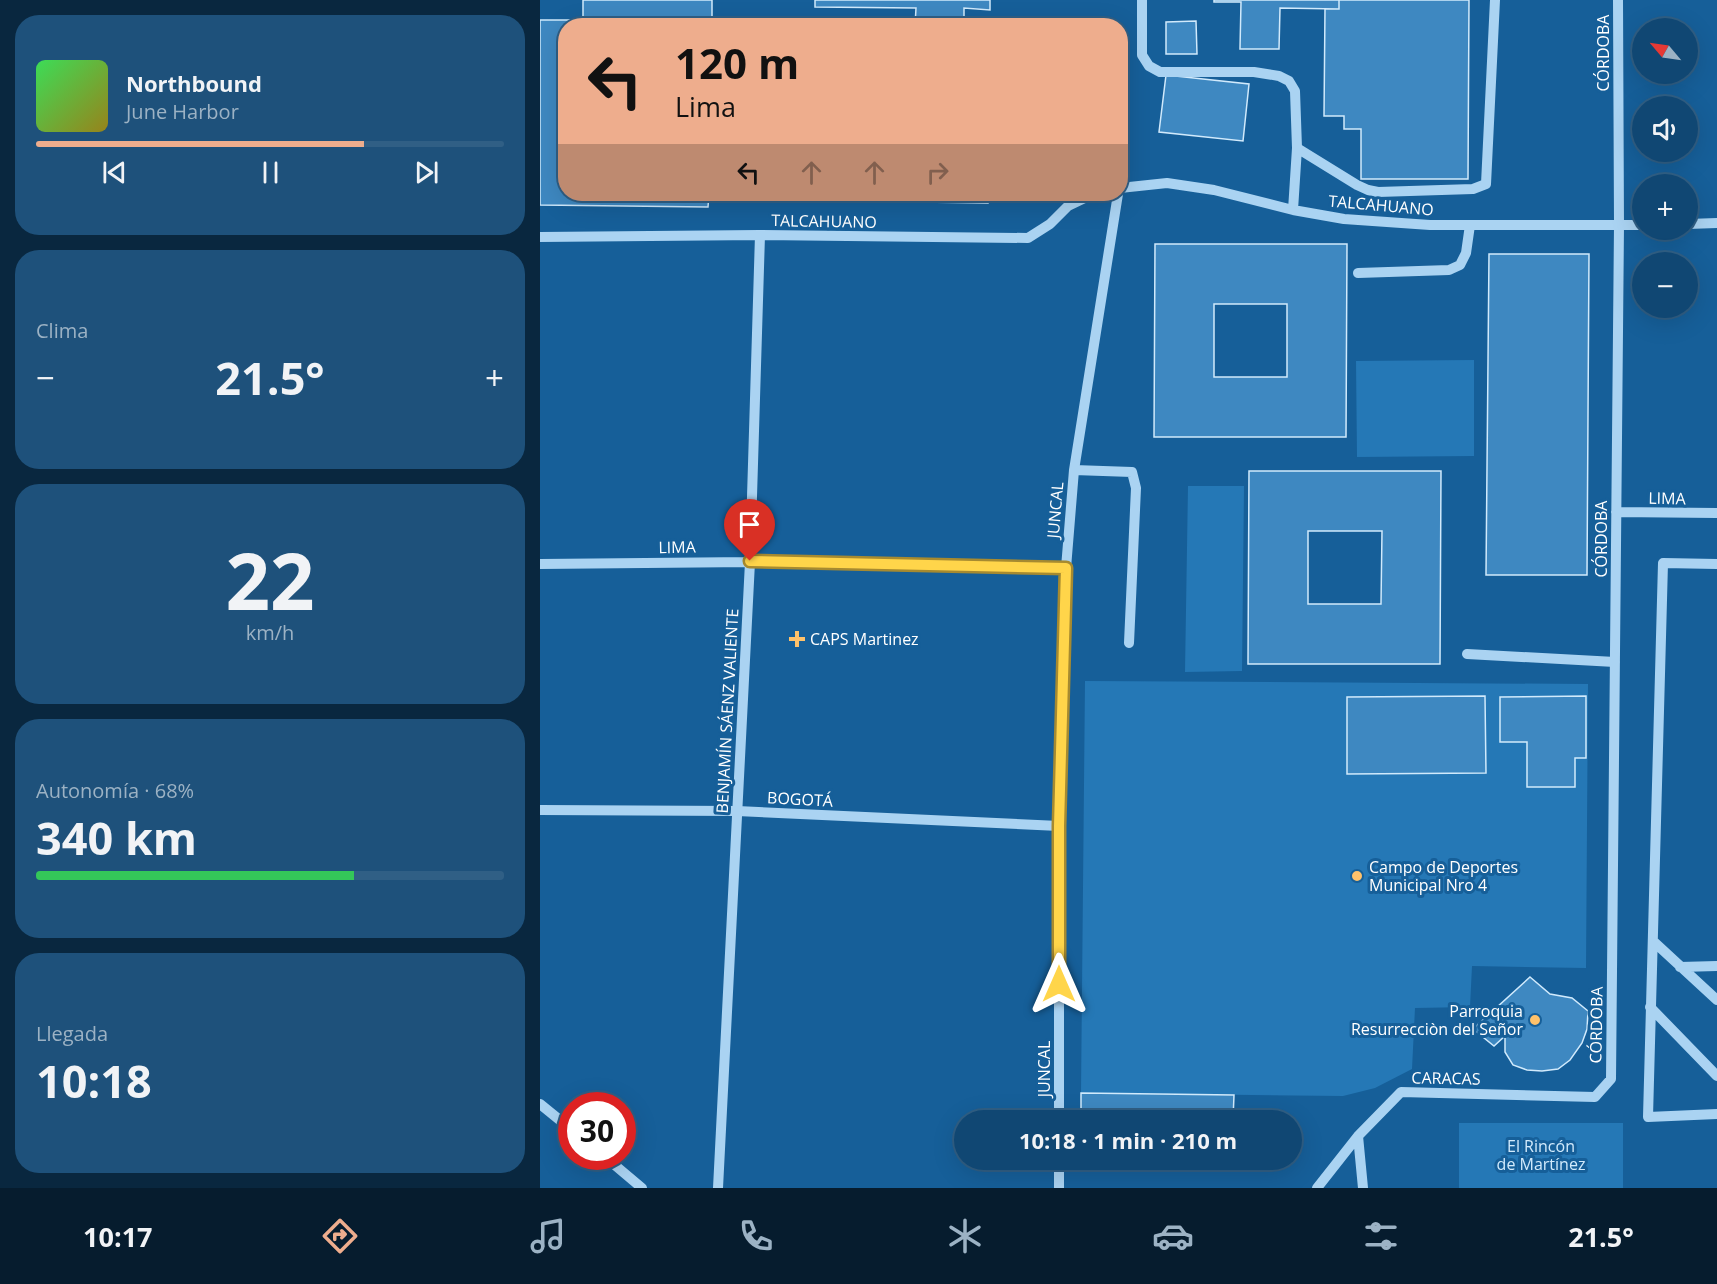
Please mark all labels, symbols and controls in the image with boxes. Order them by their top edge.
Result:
street label: CÓRDOBA [1592,14,1614,91]
north arrow [1632,18,1698,84]
map controls [1632,18,1698,318]
text: 120 m [675,34,799,91]
icon: left [576,42,654,120]
text: Northbound [126,68,262,98]
text: Lima [675,88,736,125]
button: sound [1632,96,1698,162]
text: June Harbor [126,98,239,125]
icon: previous [98,156,131,189]
icon: pause [254,156,287,189]
icon: next [410,156,443,189]
icon: left [732,156,765,189]
icon: ahead [795,156,828,189]
icon: ahead [858,156,891,189]
icon: right [921,156,954,189]
button: + [1632,174,1698,240]
street label: TALCAHUANO [1327,189,1435,221]
street label: TALCAHUANO [771,209,877,233]
button: − [1632,252,1698,318]
text: Clima [36,317,88,344]
text: 21.5° [215,347,325,408]
text: − [36,355,55,400]
text: + [485,355,504,400]
street label: JUNCAL [1041,481,1068,541]
street label: LIMA [1648,487,1687,509]
pin [724,499,775,561]
street label: CÓRDOBA [1590,500,1612,577]
icon: arrive [733,508,766,541]
text: 22 [225,527,315,633]
street label: LIMA [658,536,697,558]
street label: BENJAMÍN SÁENZ VALIENTE [711,608,743,814]
text: km/h [246,619,294,646]
place label: CAPS Martinez [810,628,919,650]
marker: CAPS Martinez [788,630,806,648]
text: Autonomía · 68% [36,777,194,804]
street label: BOGOTÁ [767,786,834,812]
text: 340 km [36,807,197,868]
place label: Campo de Deportes Municipal Nro 4 [1369,856,1518,896]
marker: Campo de Deportes Municipal Nro 4 [1350,869,1364,883]
position arrow [1027,952,1091,1016]
street label: CÓRDOBA [1584,985,1608,1064]
place label: Parroquia Resurrecciòn del Señor [1351,1000,1523,1040]
marker: Parroquia Resurrecciòn del Señor [1528,1013,1542,1027]
text: Llegada [36,1020,108,1047]
street label: JUNCAL [1033,1041,1055,1099]
text: 10:18 [36,1050,152,1111]
street label: CARACAS [1411,1066,1481,1090]
speed limit sign: 30 [558,1092,636,1170]
text: 10:18 · 1 min · 210 m [1019,1125,1237,1155]
park label: El Rincón de Martínez [1497,1135,1585,1175]
icon: directions [319,1215,361,1257]
icon: music [527,1215,569,1257]
icon: phone [735,1215,777,1257]
icon: climate [944,1215,986,1257]
icon: car [1152,1215,1194,1257]
icon: filters [1360,1215,1402,1257]
text: 10:17 [83,1218,153,1255]
text: 21.5° [1568,1218,1634,1255]

